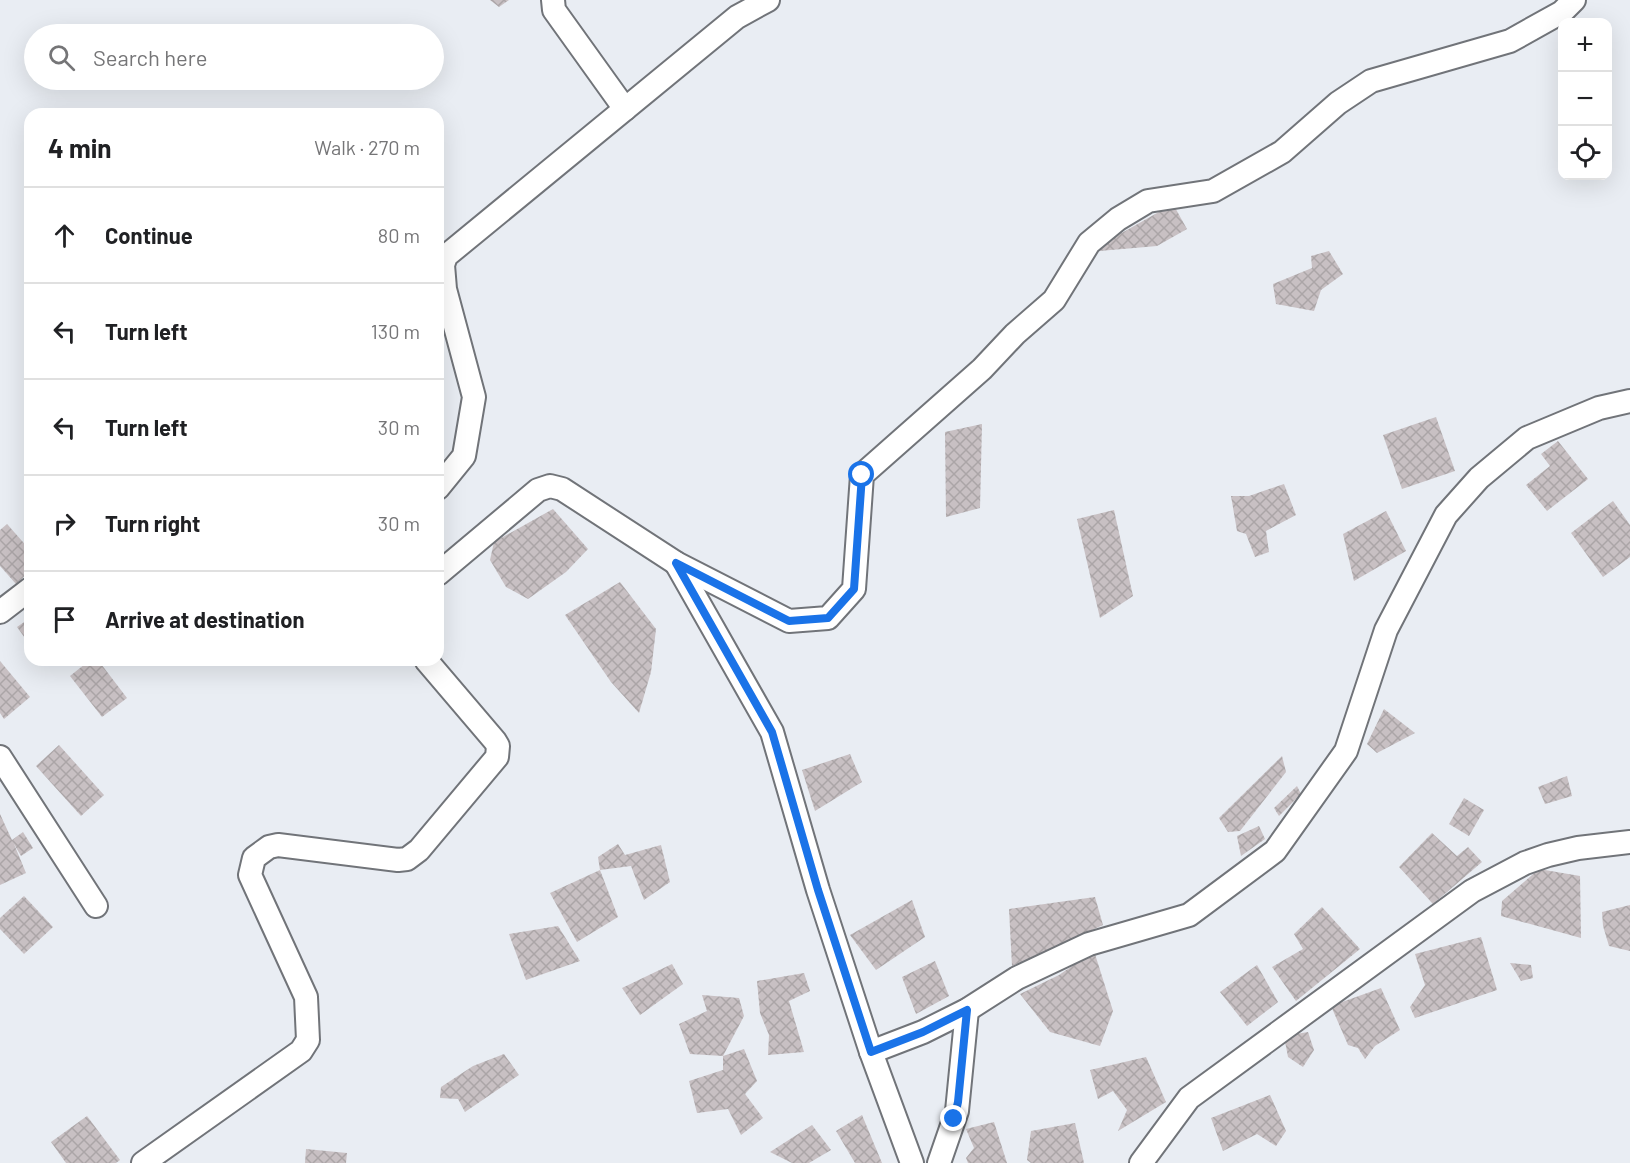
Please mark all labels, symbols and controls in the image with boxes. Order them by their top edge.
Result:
map controls [1558,18,1612,180]
button: + [1558,18,1612,72]
search box [24,24,444,90]
icon: search [45,41,78,74]
text: Search here [93,44,207,70]
button: − [1558,72,1612,126]
button: locate [1558,126,1612,180]
text: 4 min [48,132,112,163]
text: Walk · 270 m [314,135,420,159]
icon: ahead [48,219,81,252]
text: Continue [105,222,193,248]
text: 80 m [378,223,420,247]
icon: left [48,315,81,348]
text: Turn left [105,318,188,344]
text: 130 m [371,319,420,343]
icon: left [48,411,81,444]
text: Turn left [105,414,188,440]
text: 30 m [378,415,420,439]
route start [848,461,874,487]
icon: right [48,507,81,540]
text: Turn right [105,510,200,536]
text: 30 m [378,511,420,535]
icon: arrive [48,603,81,636]
text: Arrive at destination [105,606,304,632]
route end [940,1105,966,1131]

